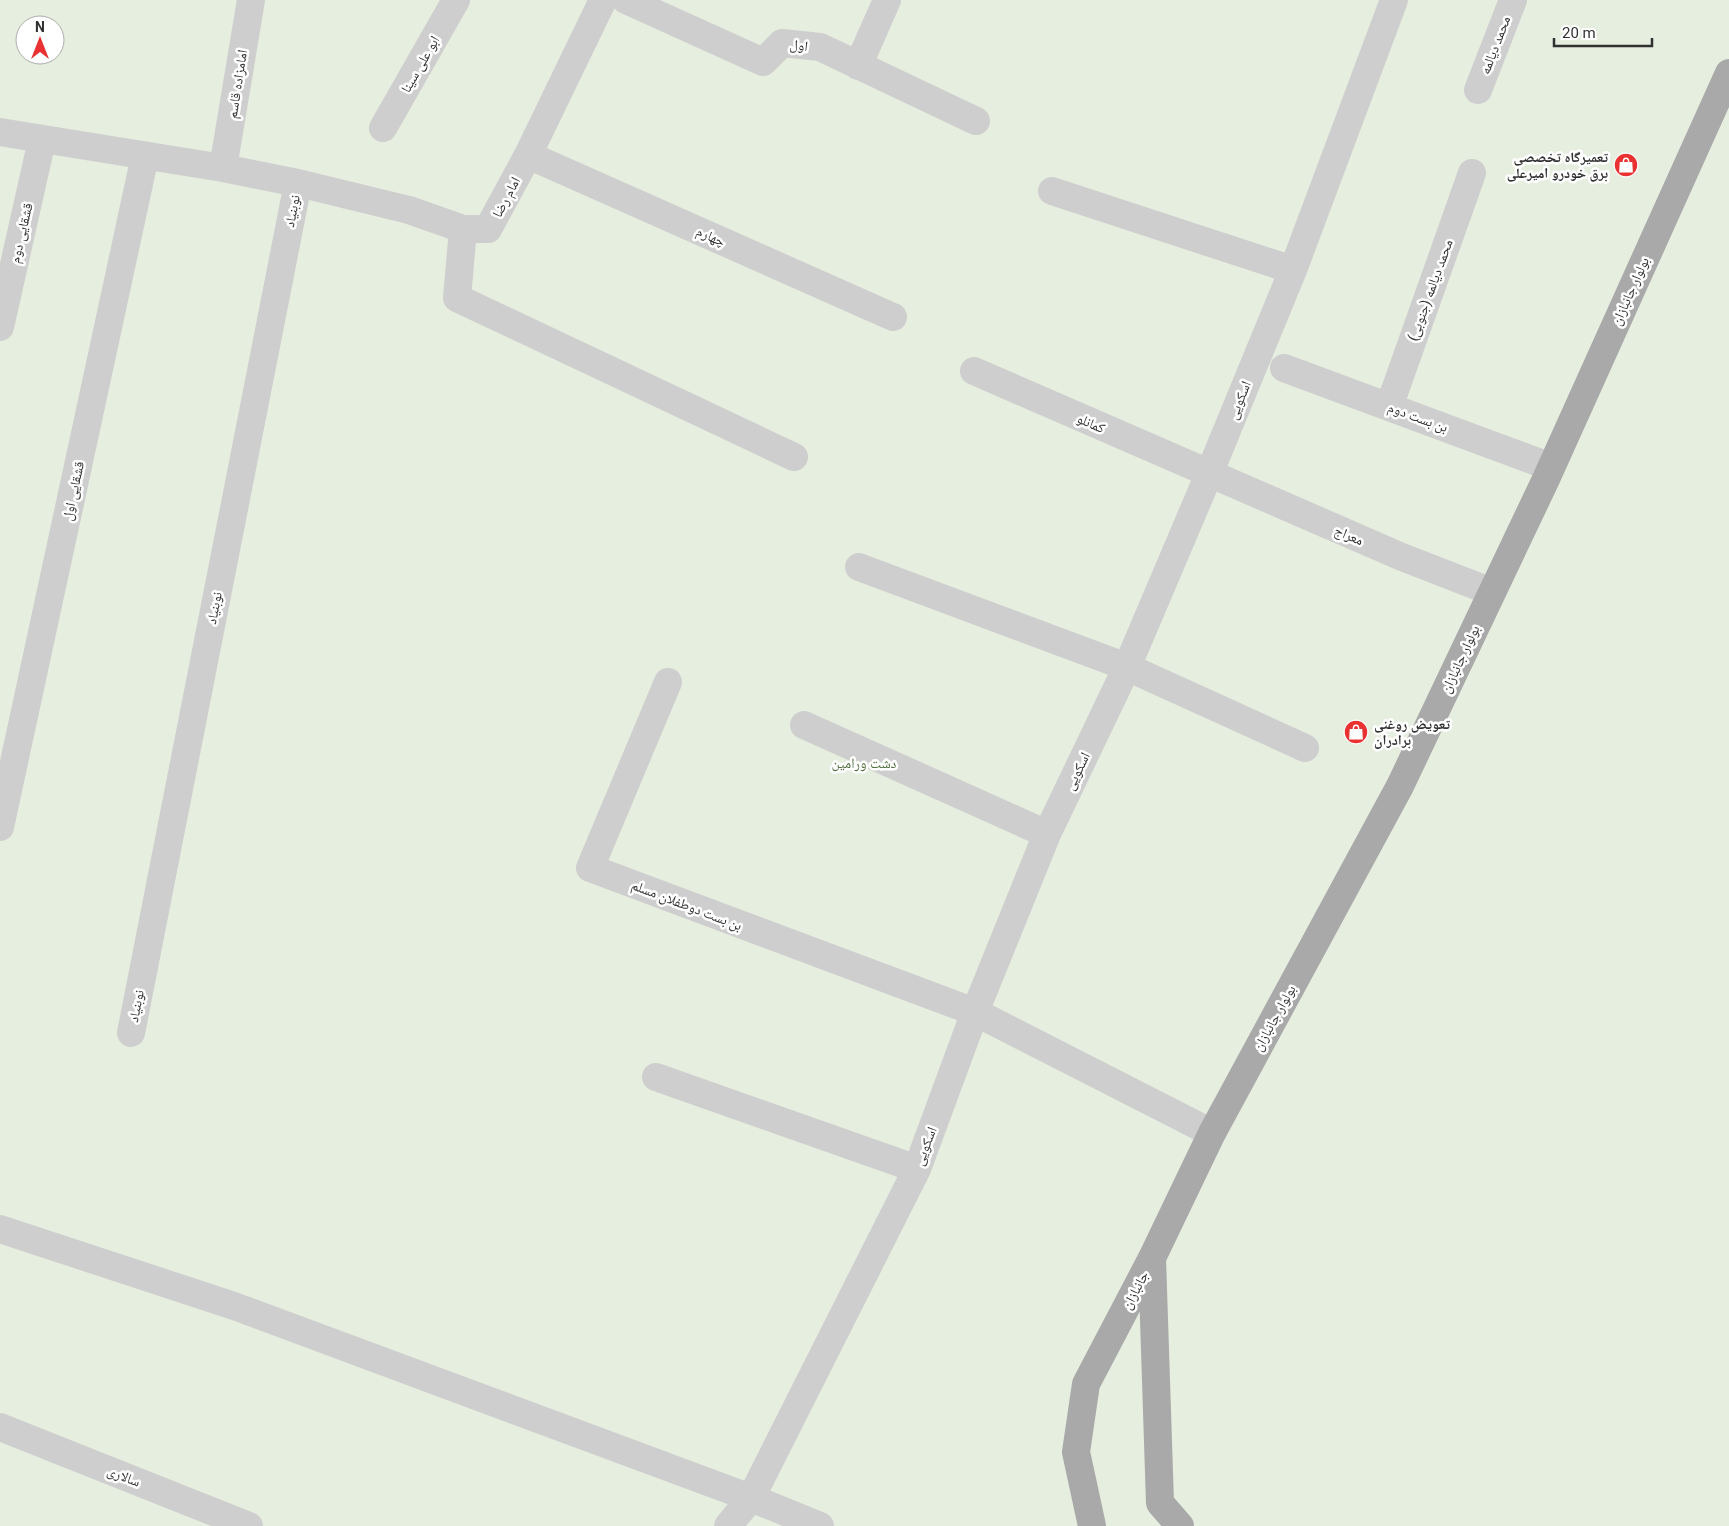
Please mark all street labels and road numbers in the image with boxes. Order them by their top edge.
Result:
street label: محمد دیالمه [1477,14,1514,76]
street label: ابو علی سینا [397,33,443,96]
street label: اول [789,36,809,55]
street label: امامزاده قاسم [224,48,252,120]
street label: امام رضا [489,174,525,221]
street label: نوبنیاد [281,193,304,229]
street label: قشقایی دوم [6,201,38,265]
street label: چهارم [693,223,728,251]
street label: محمد دیالمه (جنوبی) [1404,237,1457,343]
street label: بولوار جانبازان [1608,254,1653,328]
street label: اسکویی [1224,378,1255,422]
street label: بن بست دوم [1385,399,1450,437]
street label: کمانلو [1074,410,1108,437]
street label: قشقایی اول [59,460,88,522]
street label: معراج [1331,522,1366,550]
street label: نوبنیاد [203,590,226,626]
street label: بولوار جانبازان [1437,622,1484,696]
street label: اسکویی [1061,750,1094,793]
street label: بن بست دوطفلان مسلم [629,877,745,935]
street label: بولوار جانبازان [1249,982,1300,1054]
street label: نوبنیاد [125,988,148,1024]
street label: اسکویی [910,1124,941,1168]
street label: جانبازان [1118,1268,1153,1312]
street label: سالاری [105,1462,143,1491]

